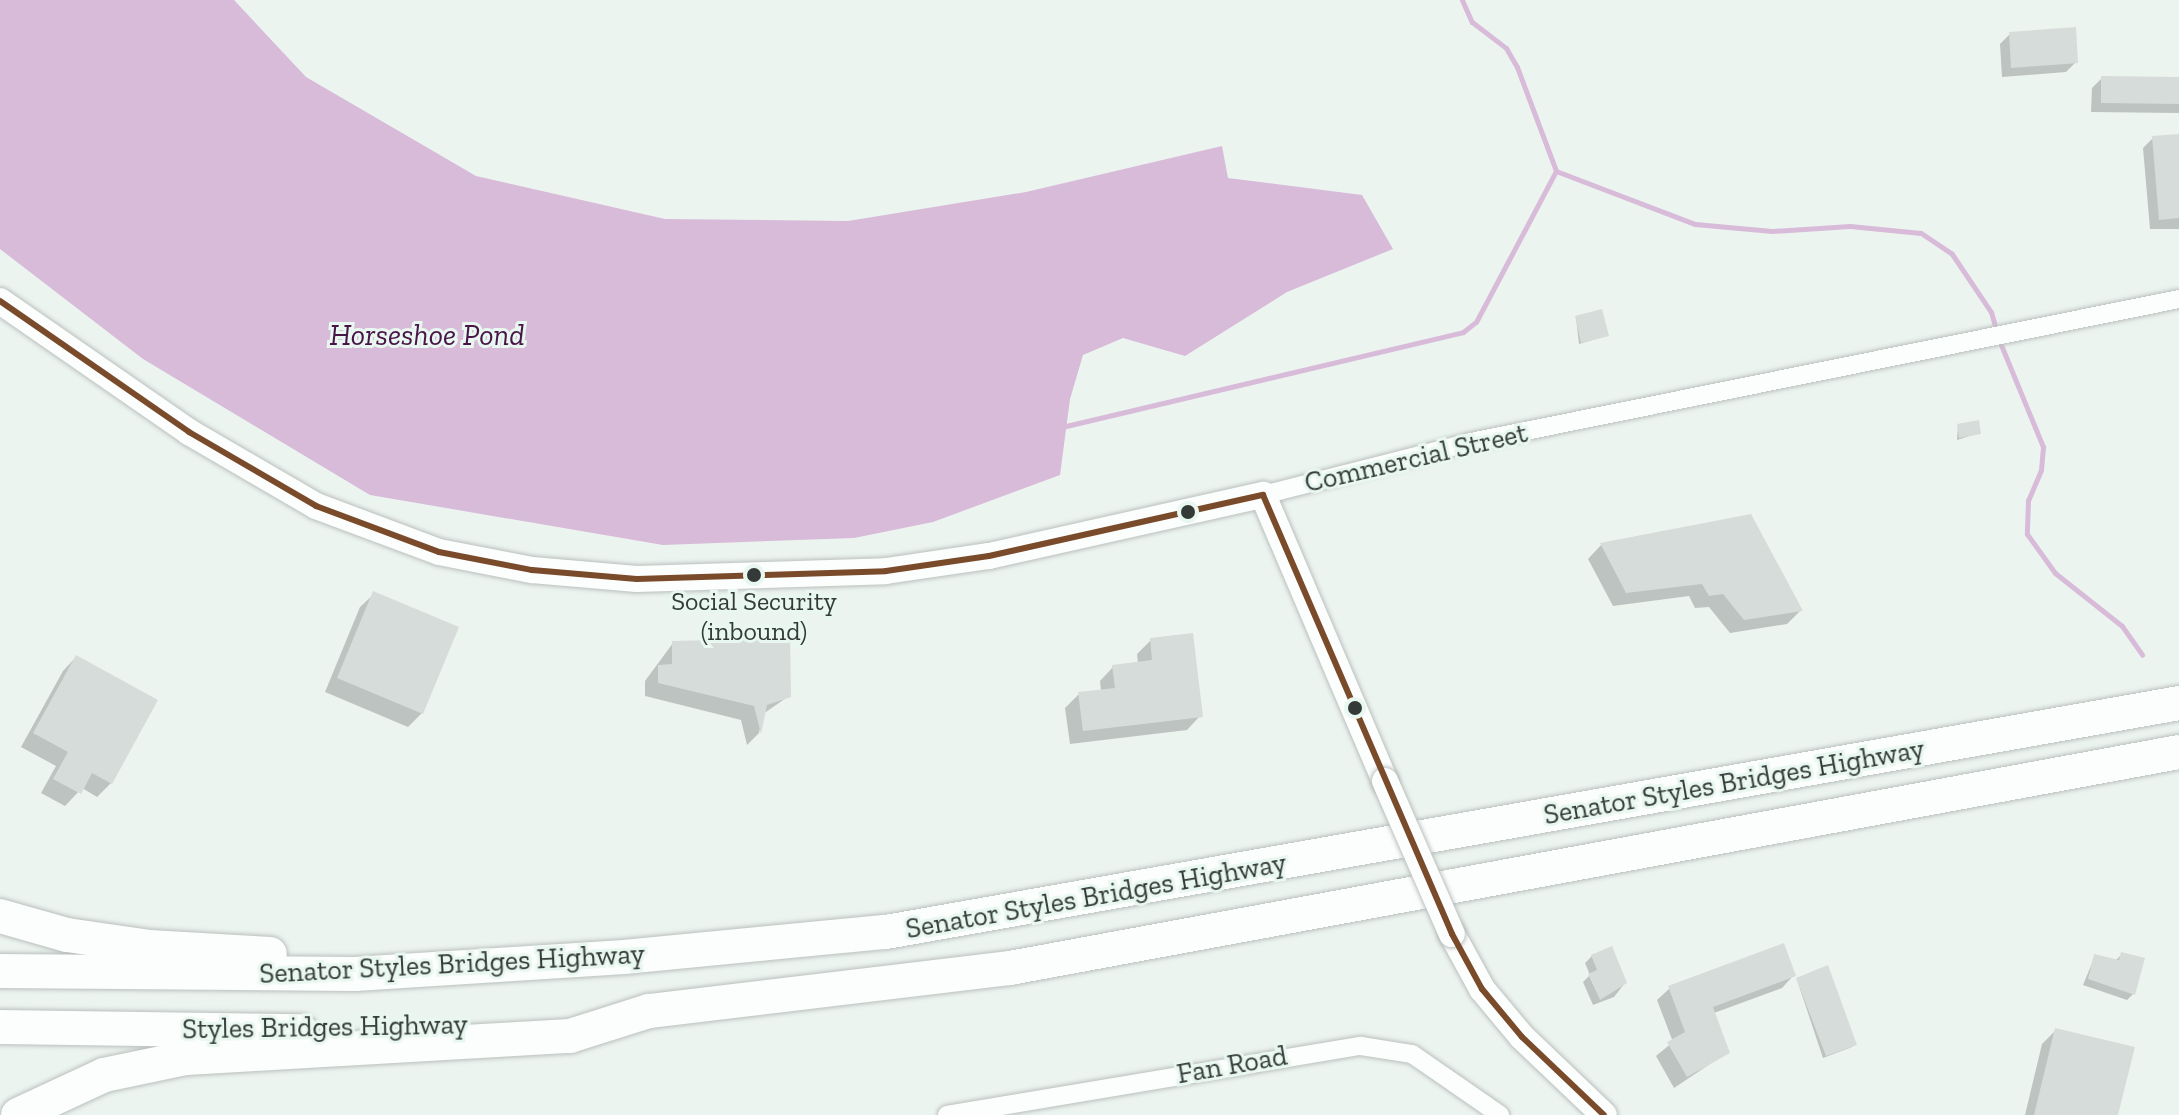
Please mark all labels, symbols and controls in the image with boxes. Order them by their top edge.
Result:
water label: Horseshoe Pond [329,317,525,353]
street label: Commercial Street [1301,416,1531,500]
unlabelled marker [1180,504,1196,520]
marker: Social Security (inbound) [746,567,762,583]
place label: Social Security (inbound) [671,586,837,648]
unlabelled marker [1347,700,1363,716]
street label: Senator Styles Bridges Highway [1541,732,1927,832]
street label: Senator Styles Bridges Highway [903,846,1289,946]
street label: Senator Styles Bridges Highway [258,937,646,991]
street label: Styles Bridges Highway [182,1008,468,1046]
street label: Fan Road [1174,1039,1290,1091]

